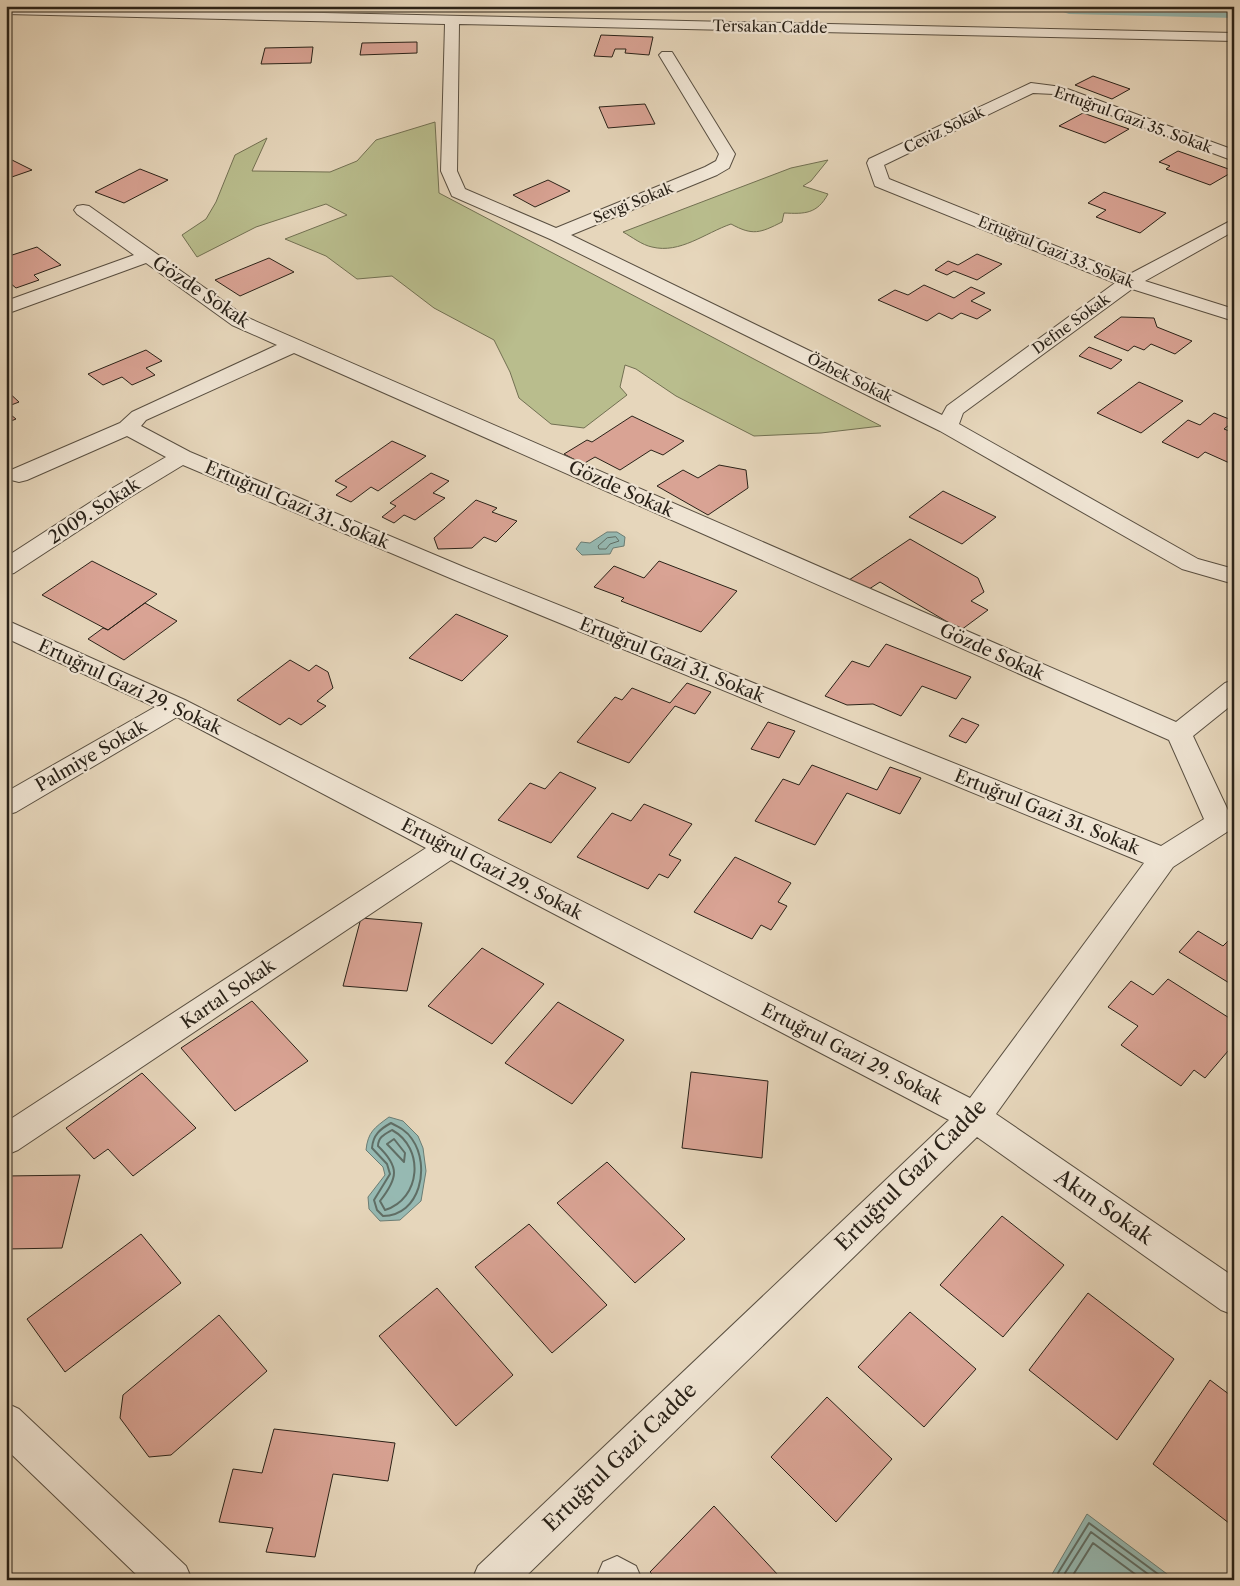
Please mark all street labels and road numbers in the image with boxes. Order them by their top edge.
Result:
street label: Tersakan Cadde [712,16,828,37]
street label: Ertuğrul Gazi 35. Sokak [1052,82,1216,157]
street label: Ceviz Sokak [900,101,988,157]
street label: Sevgi Sokak [590,177,677,227]
street label: Ertuğrul Gazi 33. Sokak [975,211,1138,292]
street label: Gözde Sokak [148,251,255,333]
street label: Defne Sokak [1028,288,1114,358]
street label: Özbek Sokak [804,349,897,407]
street label: Ertuğrul Gazi 31. Sokak [202,456,394,554]
street label: Gözde Sokak [565,456,678,523]
street label: 2009. Sokak [44,473,145,549]
street label: Ertuğrul Gazi 31. Sokak [576,613,769,708]
street label: Gözde Sokak [936,619,1049,686]
street label: Ertuğrul Gazi 29. Sokak [35,635,227,740]
street label: Palmiye Sokak [32,715,152,797]
street label: Ertuğrul Gazi 31. Sokak [951,765,1144,860]
street label: Ertuğrul Gazi 29. Sokak [398,814,588,925]
street label: Kartal Sokak [177,954,281,1034]
street label: Ertuğrul Gazi 29. Sokak [758,999,948,1110]
street label: Ertuğrul Gazi Cadde [830,1094,991,1255]
street label: Akın Sokak [1050,1163,1159,1250]
street label: Ertuğrul Gazi Cadde [538,1377,702,1536]

